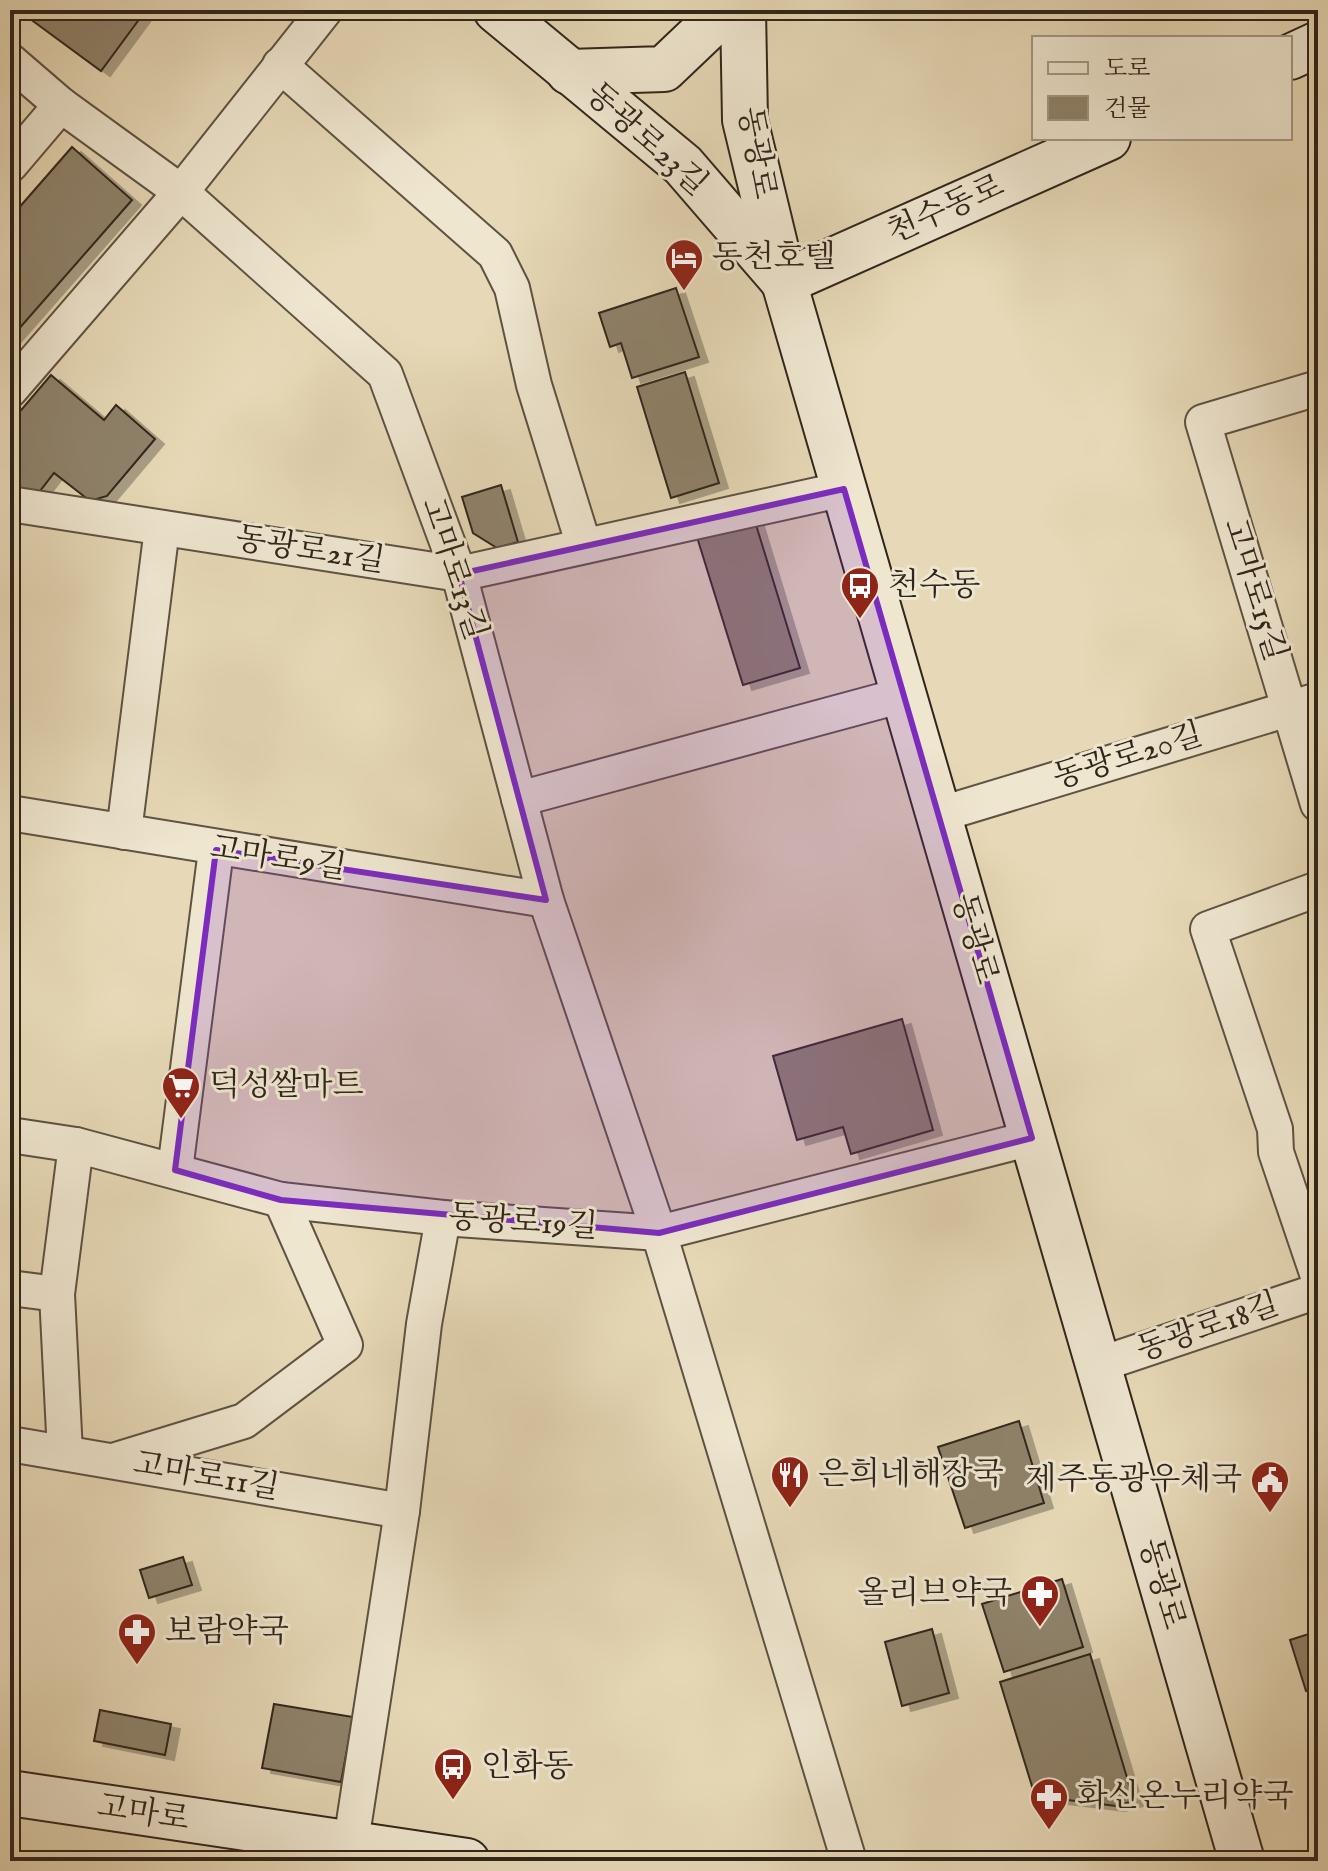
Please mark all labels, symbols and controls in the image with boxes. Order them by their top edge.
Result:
legend [1032,36,1292,140]
text: 도로 [1104,54,1150,85]
street label: 동광로23길 [576,74,716,206]
text: 건물 [1104,94,1150,125]
street label: 동광로 [728,104,784,202]
street label: 천수동로 [881,166,1011,254]
hotel icon: 동천호텔 [663,237,705,292]
place label: 동천호텔 [712,238,836,279]
street label: 고마로13길 [411,493,495,645]
street label: 고마로15길 [1213,514,1295,666]
street label: 동광로21길 [232,519,388,583]
bus stop icon: 천수동 [839,565,881,620]
place label: 천수동 [888,566,981,607]
street label: 동광로20길 [1048,715,1208,799]
street label: 고마로9길 [207,828,349,890]
street label: 동광로 [942,889,1007,989]
supermarket icon: 덕성쌀마트 [160,1065,202,1120]
place label: 덕성쌀마트 [209,1066,364,1107]
street label: 동광로19길 [447,1197,599,1249]
street label: 동광로18길 [1131,1285,1285,1371]
street label: 고마로11길 [130,1444,282,1510]
restaurant icon: 은희네해장국 [769,1454,811,1509]
place label: 은희네해장국 [818,1455,1004,1496]
public building icon: 제주동광우체국 [1249,1459,1291,1514]
place label: 제주동광우체국 [1026,1460,1242,1501]
street label: 동광로 [1129,1534,1194,1634]
pharmacy icon: 올리브약국 [1019,1573,1061,1628]
place label: 올리브약국 [857,1574,1012,1615]
pharmacy icon: 보람약국 [116,1611,158,1666]
place label: 보람약국 [165,1612,289,1653]
bus stop icon: 인화동 [432,1746,474,1801]
place label: 인화동 [481,1747,574,1788]
pharmacy icon: 화신온누리약국 [1028,1776,1070,1831]
place label: 화신온누리약국 [1077,1777,1293,1818]
street label: 고마로 [94,1786,192,1842]

